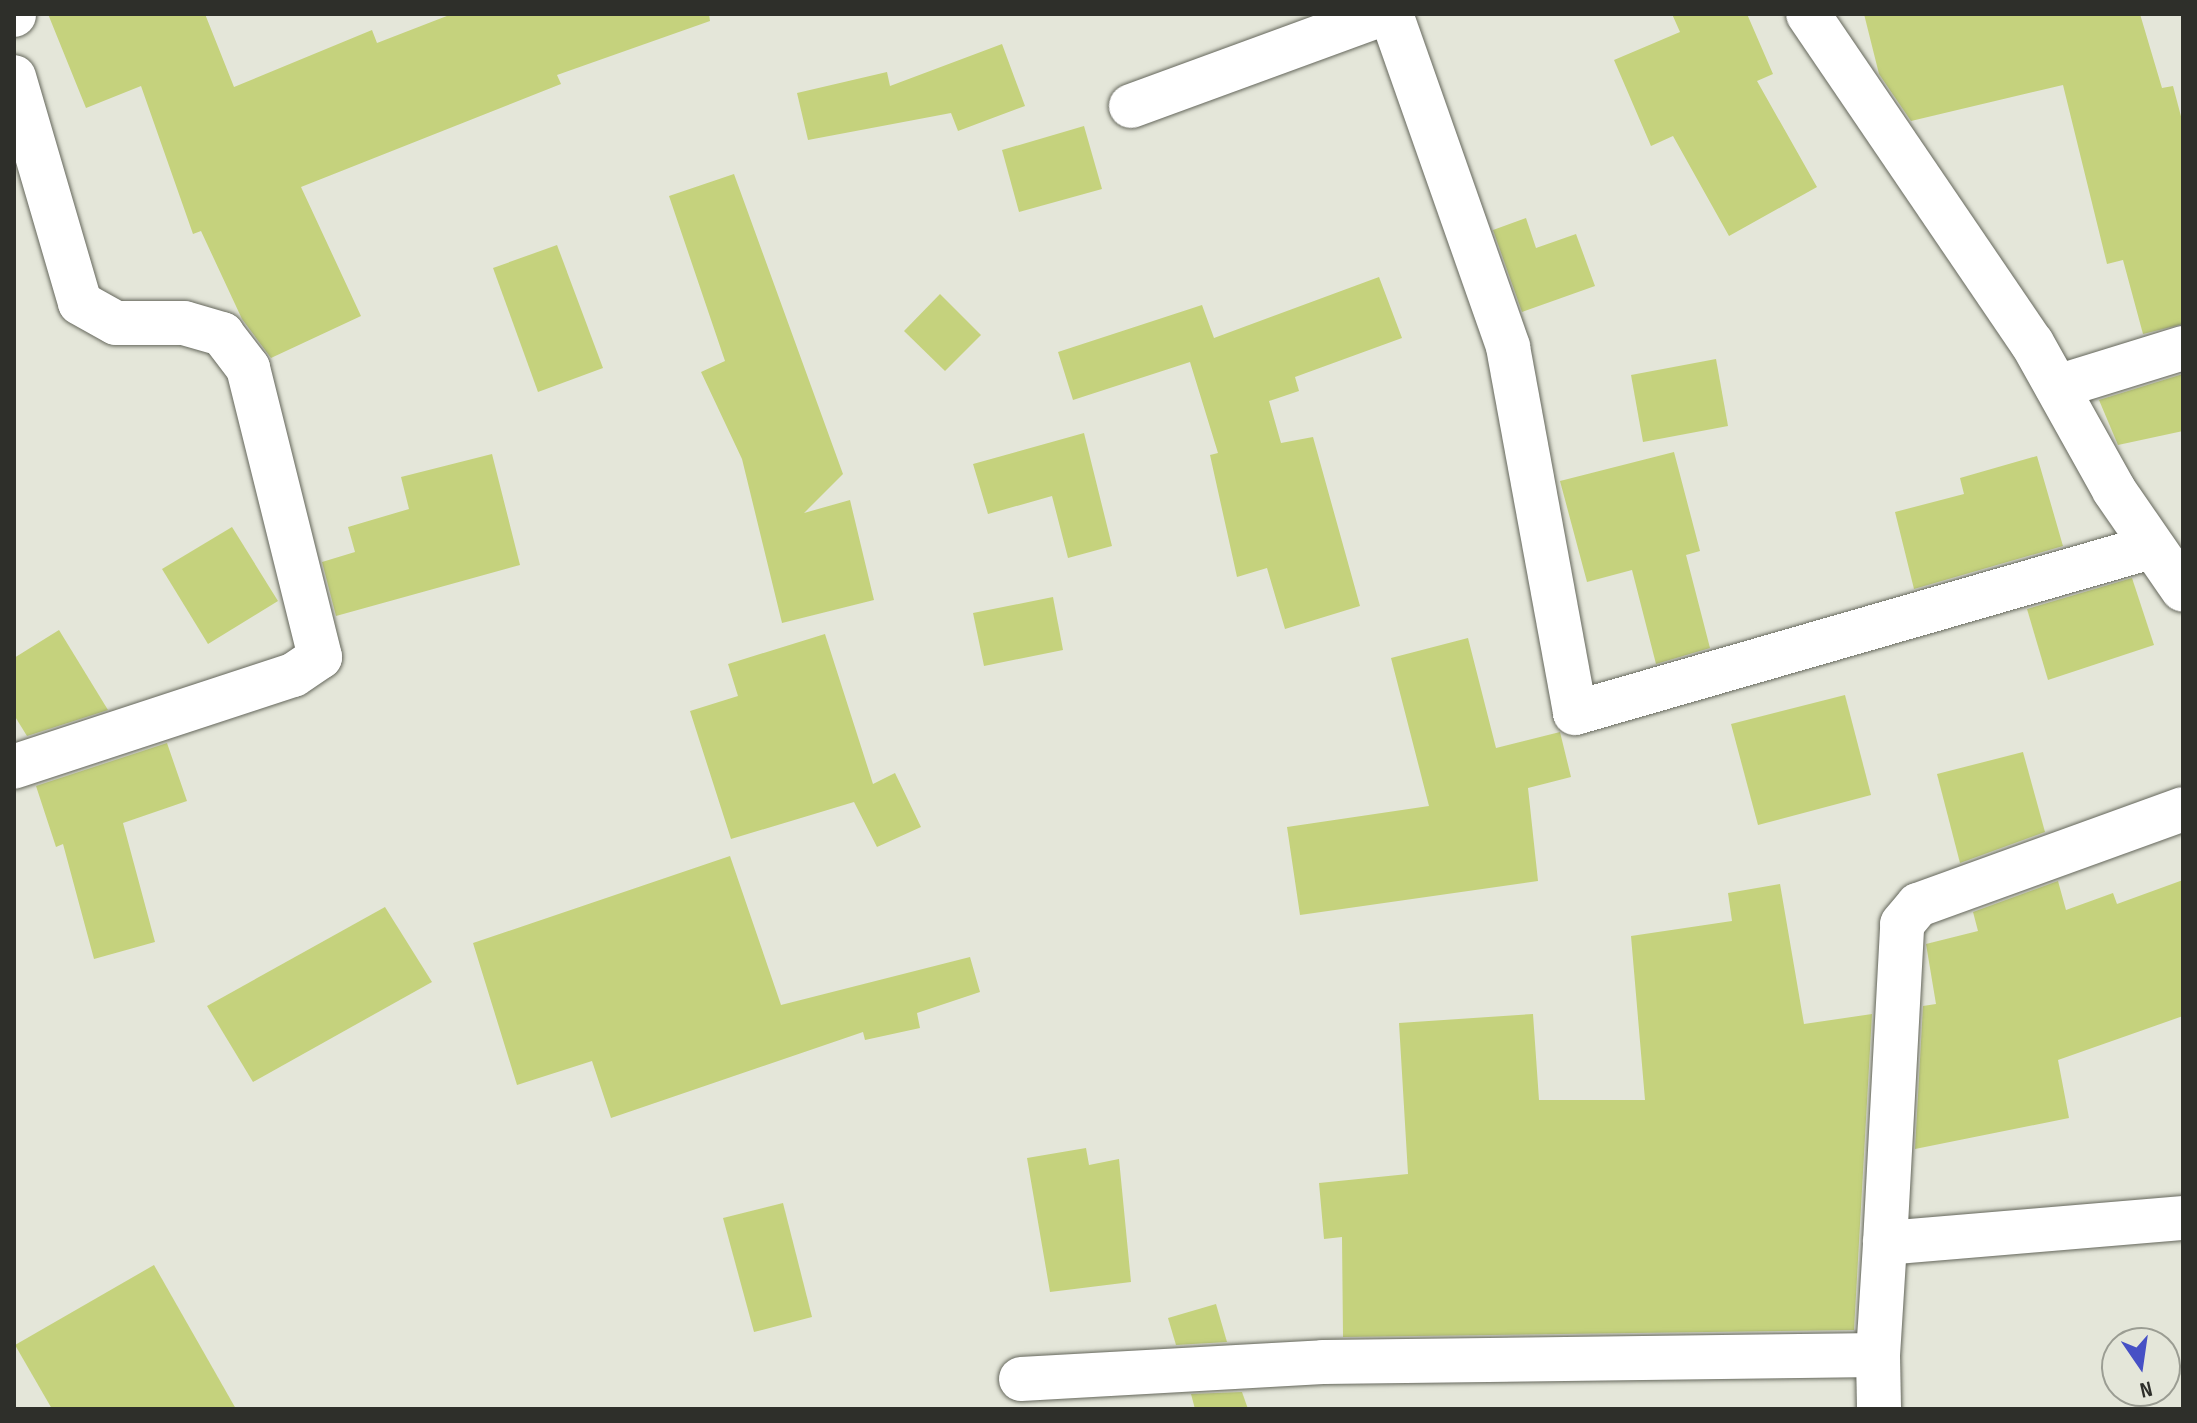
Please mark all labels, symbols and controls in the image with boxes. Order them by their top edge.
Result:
north arrow [2101,1327,2181,1407]
text: N [2137,1374,2155,1403]

